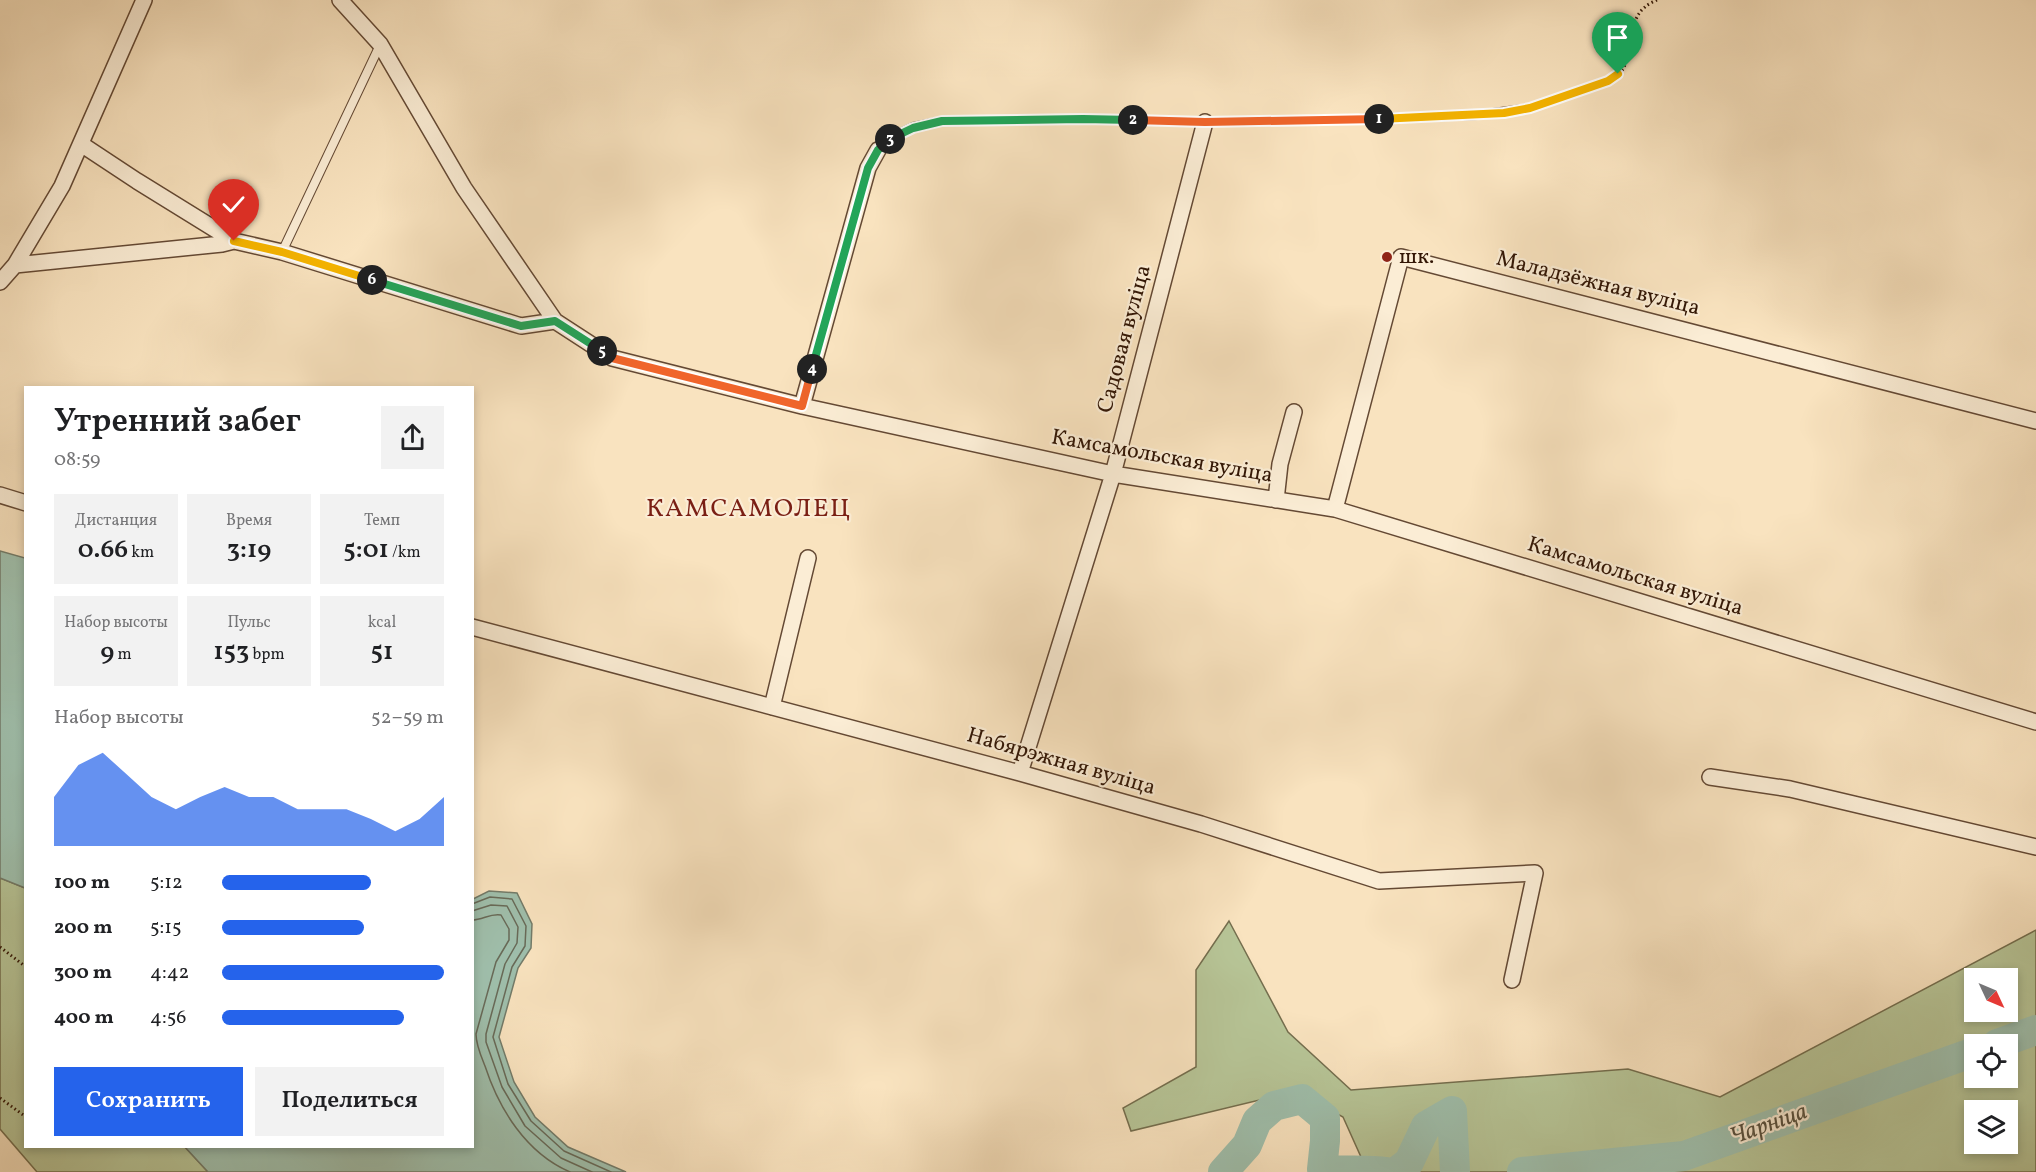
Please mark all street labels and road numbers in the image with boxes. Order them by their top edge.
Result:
street label: Маладзёжная вуліца [1493,244,1703,324]
street label: Садовая вуліца [1090,261,1160,417]
street label: Камсамольская вуліца [1049,422,1275,492]
street label: Камсамольская вуліца [1523,529,1747,625]
street label: Набярэжная вуліца [963,720,1159,804]

